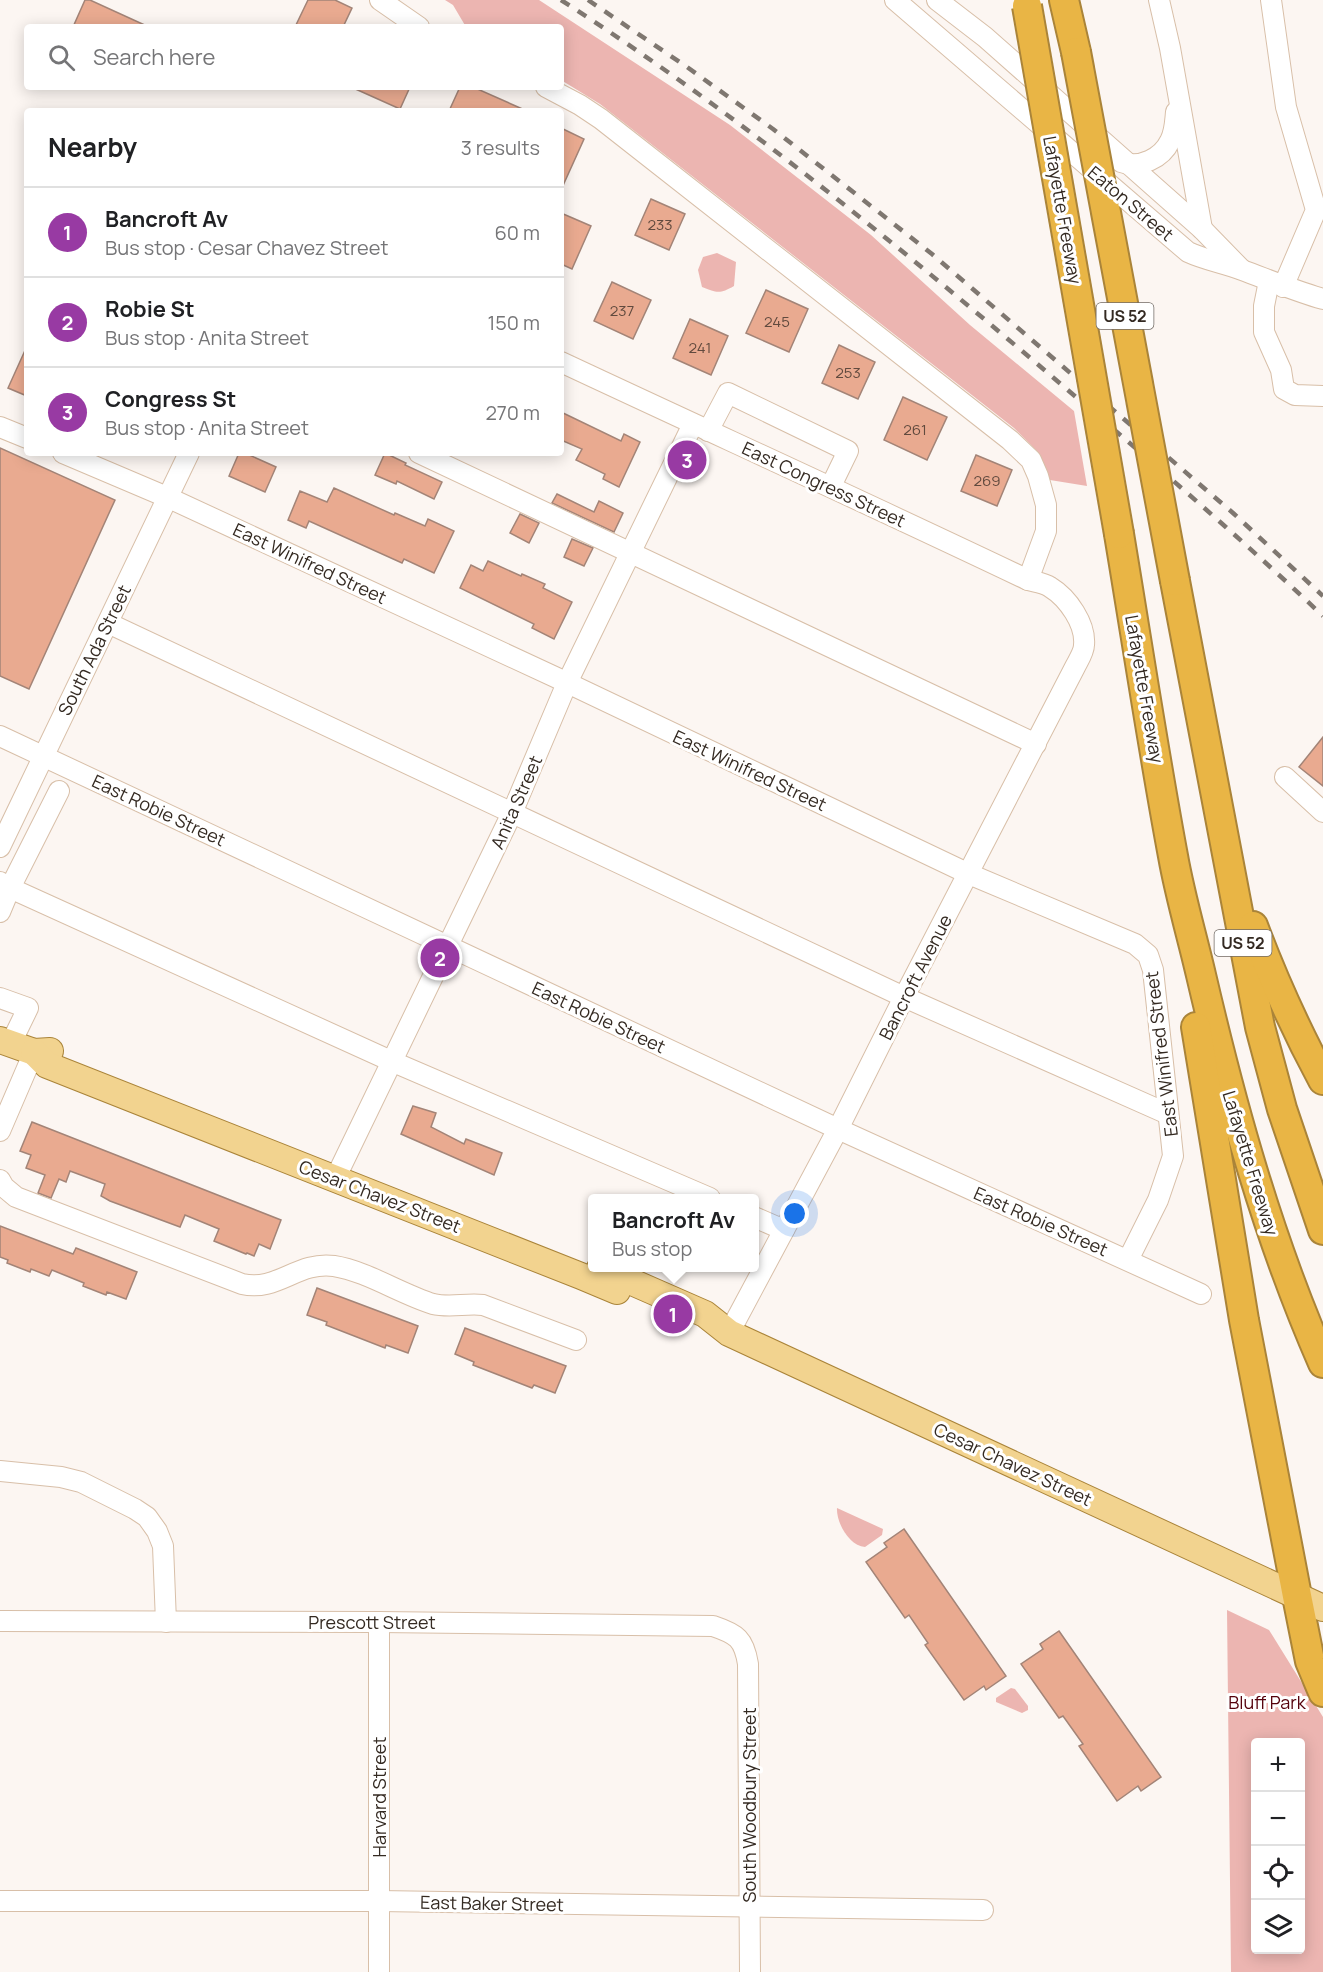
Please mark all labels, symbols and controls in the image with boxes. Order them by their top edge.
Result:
search box [24,24,564,90]
icon: search [45,41,78,74]
text: Search here [93,42,215,72]
text: Nearby [48,129,137,165]
text: 3 results [461,134,540,161]
street label: Lafayette Freeway [1038,134,1088,287]
street label: Eaton Street [1083,160,1179,246]
text: Bancroft Av [105,204,228,234]
house number: 233 [647,214,673,235]
text: 1 [63,219,72,246]
text: 60 m [494,219,540,246]
text: Bus stop · Cesar Chavez Street [105,234,388,261]
text: Robie St [105,294,194,324]
house number: 237 [610,300,634,321]
road number: US 52 [1096,303,1154,329]
text: 2 [62,309,73,336]
text: 150 m [487,309,540,336]
house number: 245 [764,311,790,332]
text: Bus stop · Anita Street [105,324,309,351]
house number: 241 [689,337,711,358]
house number: 253 [835,362,861,383]
text: Congress St [105,384,236,414]
text: 3 [62,399,73,426]
text: 270 m [485,399,540,426]
text: Bus stop · Anita Street [105,414,309,441]
house number: 261 [903,419,927,440]
street label: East Congress Street [738,436,910,532]
pin: 3 [668,438,706,482]
house number: 269 [973,470,1001,491]
street label: East Winifred Street [229,517,391,609]
street label: South Ada Street [52,581,136,719]
street label: Lafayette Freeway [1120,613,1170,766]
street label: East Winifred Street [669,724,831,816]
street label: Anita Street [485,751,547,853]
street label: East Robie Street [89,769,229,851]
street label: Bancroft Avenue [873,910,957,1044]
road number: US 52 [1214,930,1272,956]
pin: 2 [420,936,460,980]
street label: East Winifred Street [1139,970,1183,1138]
street label: East Robie Street [529,976,669,1058]
street label: Lafayette Freeway [1218,1088,1285,1239]
street label: Cesar Chavez Street [296,1154,464,1238]
street label: East Robie Street [970,1181,1112,1261]
popup [588,1194,759,1272]
your location [780,1199,809,1228]
text: Bancroft Av [612,1205,735,1235]
text: Bus stop [612,1235,692,1262]
pin: 1 [654,1292,692,1336]
street label: Cesar Chavez Street [930,1417,1096,1511]
street label: Prescott Street [308,1610,436,1634]
park label: Bluff Park [1228,1690,1307,1714]
street label: South Woodbury Street [737,1707,761,1903]
street label: Harvard Street [367,1737,391,1857]
map controls [1251,1738,1305,1954]
button: + [1251,1738,1305,1792]
button: − [1251,1792,1305,1846]
button: locate [1251,1846,1305,1900]
street label: East Baker Street [420,1890,564,1916]
button: layers [1251,1900,1305,1954]

